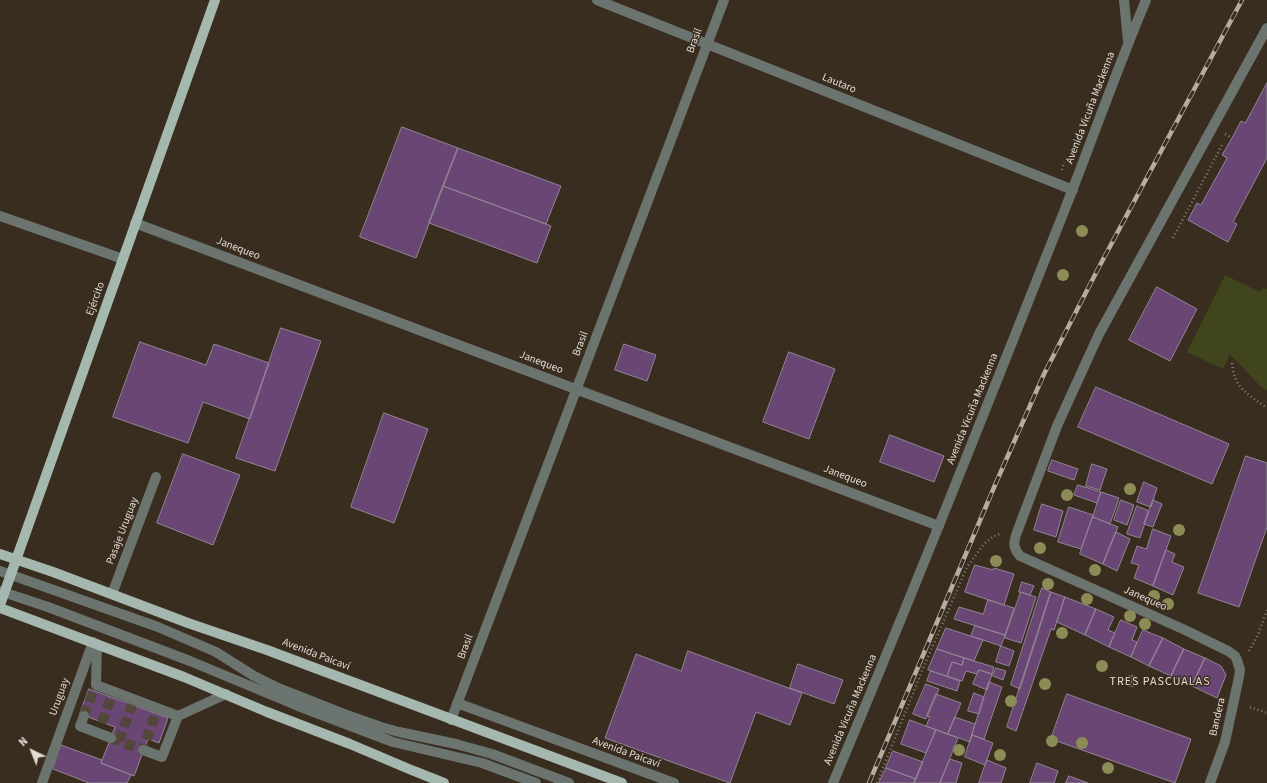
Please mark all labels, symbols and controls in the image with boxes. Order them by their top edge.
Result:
street label: Brasil [684,27,706,55]
street label: Avenida Vicuña Mackenna [1064,50,1118,166]
street label: Lautaro [820,71,858,97]
street label: Janequeo [214,235,262,263]
street label: Ejército [84,280,108,318]
street label: Brasil [570,330,592,358]
street label: Janequeo [517,349,565,377]
street label: Avenida Vicuña Mackenna [945,351,1001,467]
street label: Janequeo [821,463,869,491]
street label: Pasaje Uruguay [104,496,142,566]
street label: Janequeo [1121,584,1169,614]
street label: Brasil [455,633,477,661]
street label: Avenida Paicaví [280,636,352,674]
street label: Avenida Vicuña Mackenna [822,653,880,767]
district label: TRES PASCUALAS [1109,675,1211,689]
street label: Uruguay [47,676,73,718]
street label: Bandera [1207,697,1229,737]
north arrow [12,731,52,771]
text: N [16,734,31,750]
street label: Avenida Paicaví [590,735,662,771]

